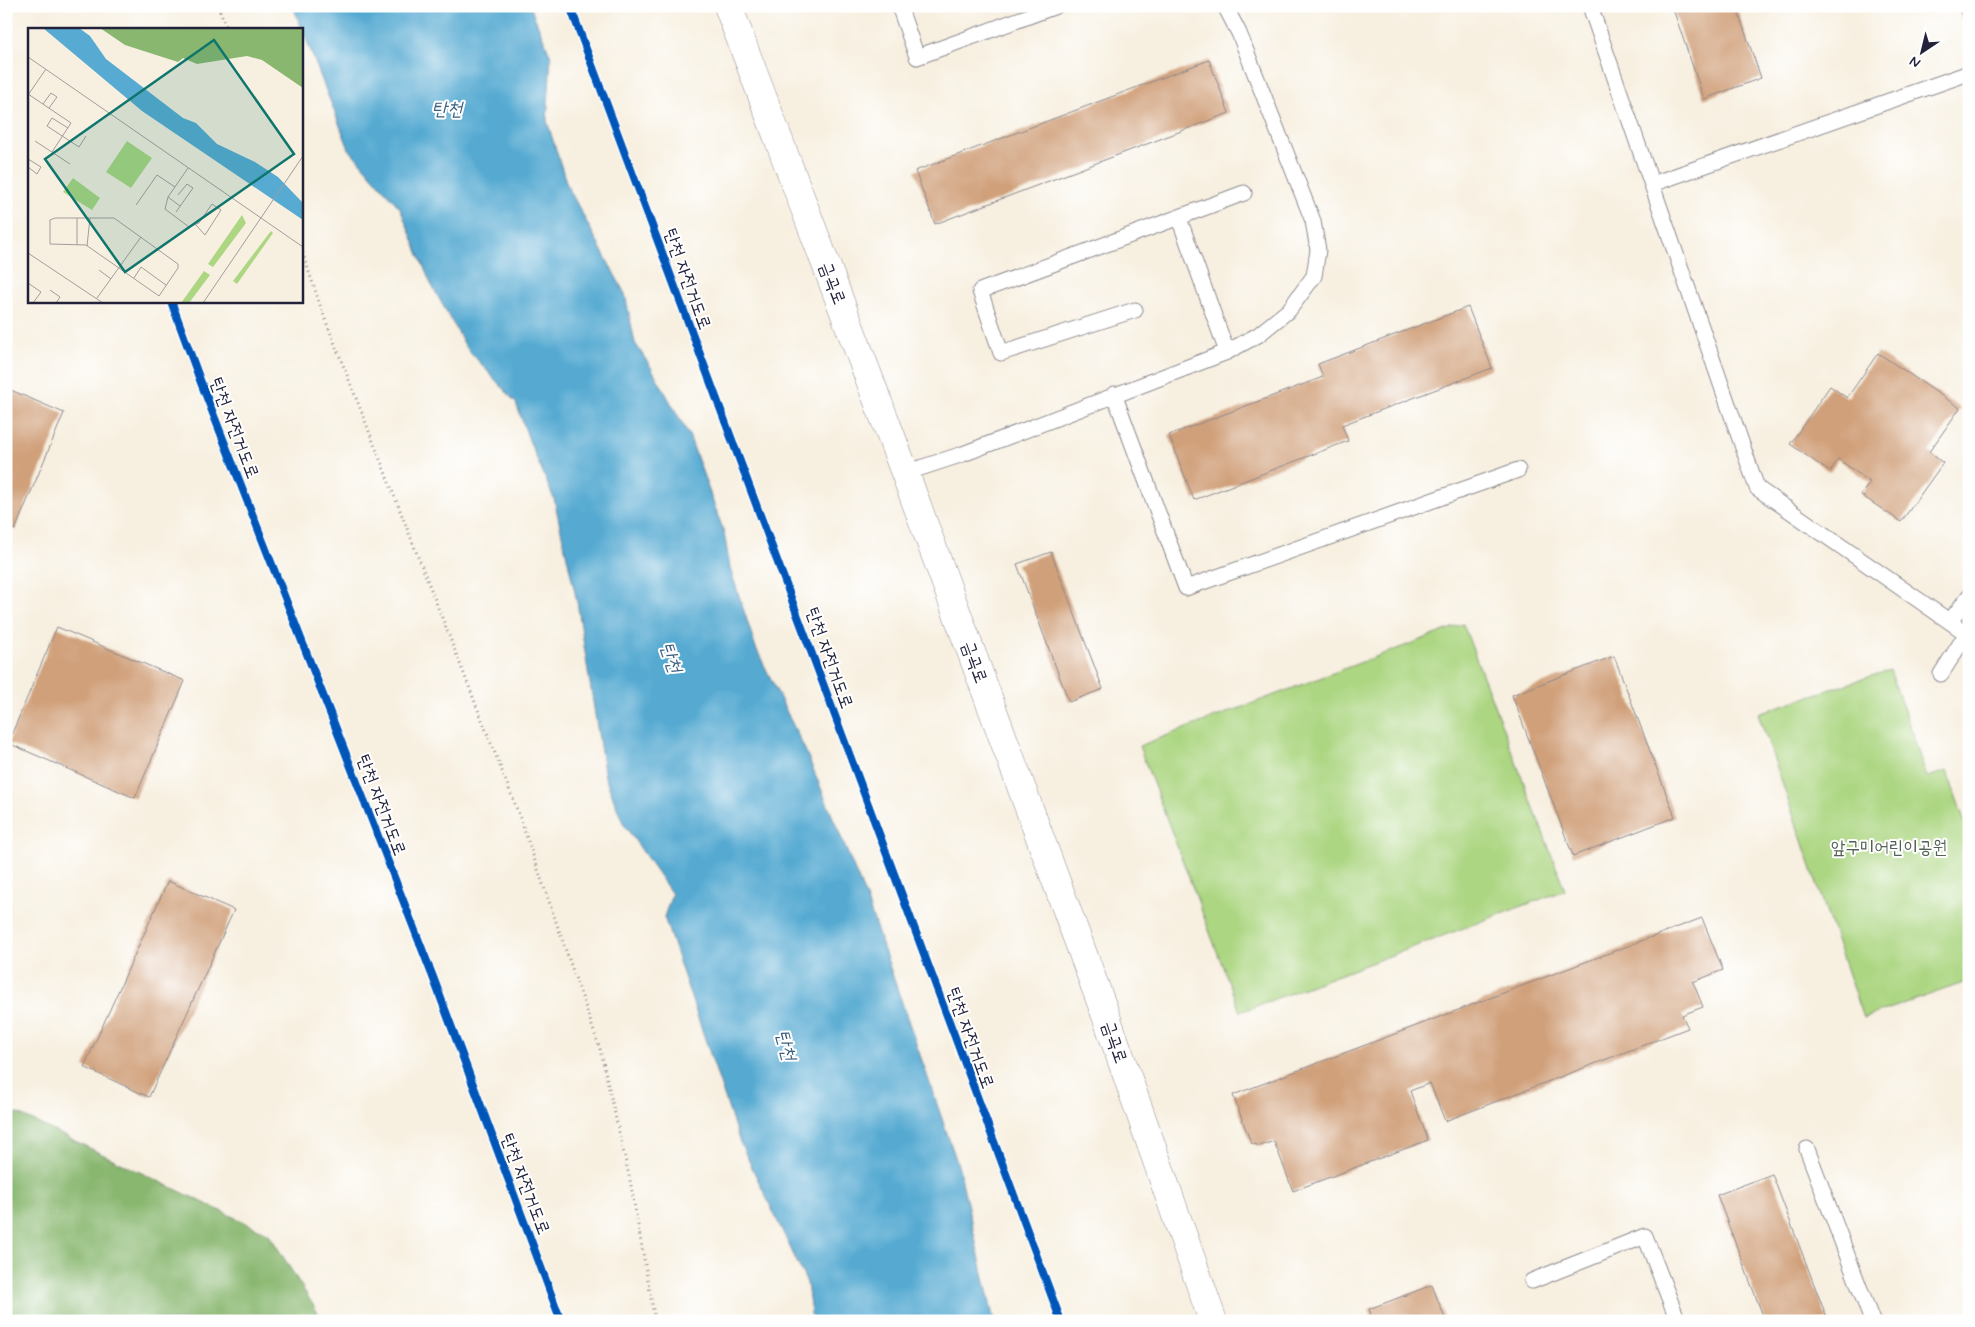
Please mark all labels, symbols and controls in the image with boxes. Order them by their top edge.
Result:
inset map [28,28,302,302]
north arrow [1898,28,1948,78]
text: N [1906,52,1924,72]
water label: 탄천 [432,97,464,122]
street label: 탄천 자전거도로 [658,225,717,333]
street label: 금곡로 [813,259,851,308]
street label: 탄천 자전거도로 [204,374,264,482]
street label: 탄천 자전거도로 [800,604,859,712]
street label: 금곡로 [955,638,993,687]
water label: 탄천 [654,639,688,678]
street label: 탄천 자전거도로 [351,751,411,859]
park label: 앞구미어린이공원 [1831,836,1947,860]
street label: 탄천 자전거도로 [941,984,1000,1092]
street label: 금곡로 [1096,1018,1132,1067]
water label: 탄천 [770,1027,802,1065]
street label: 탄천 자전거도로 [495,1130,555,1238]

